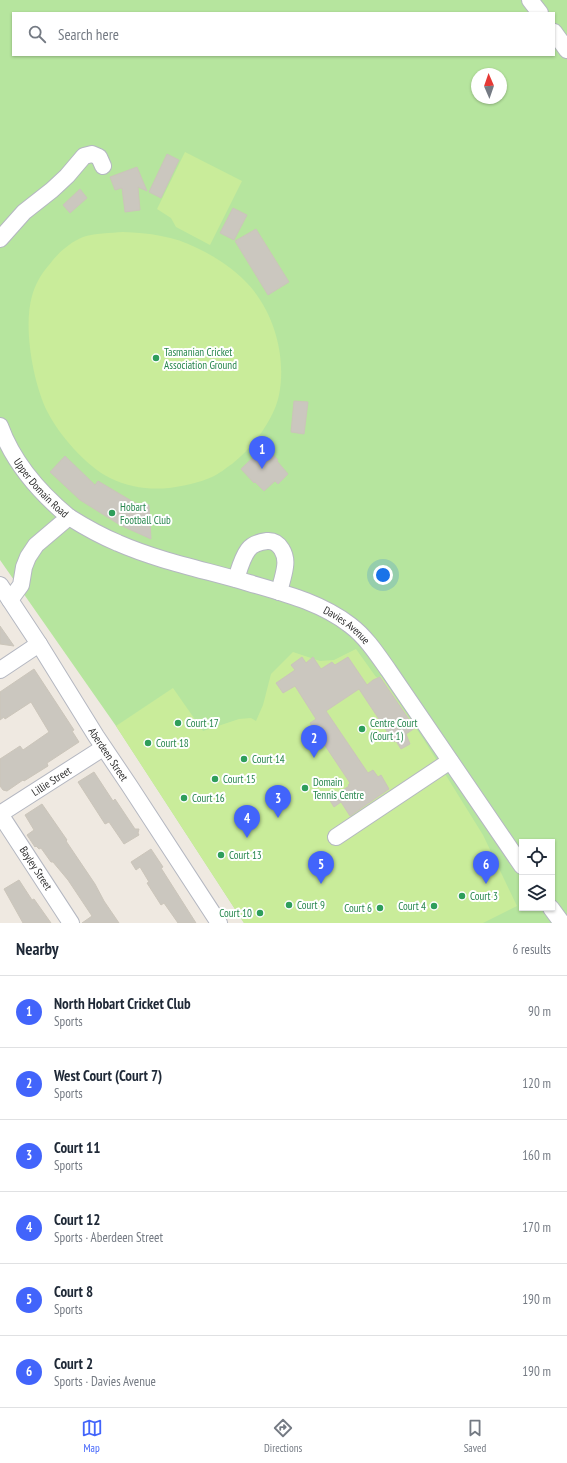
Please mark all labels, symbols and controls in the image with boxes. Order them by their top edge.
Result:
search box [12,12,555,56]
icon: search [26,23,48,45]
text: Search here [58,25,119,44]
north arrow [471,68,507,104]
place label: Tasmanian Cricket Association Ground [164,345,237,372]
marker: Tasmanian Cricket Association Ground [151,353,161,363]
pin: 1 [249,436,275,469]
street label: Upper Domain Road [11,455,72,521]
place label: Hobart Football Club [120,500,171,527]
marker: Hobart Football Club [107,508,117,518]
your location [373,565,393,585]
street label: Davies Avenue [321,603,373,647]
place label: Court 17 [186,716,219,730]
place label: Centre Court (Court 1) [370,716,418,743]
marker: Court 17 [173,718,183,728]
marker: Centre Court (Court 1) [357,724,367,734]
street label: Aberdeen Street [86,725,131,784]
pin: 2 [301,725,327,758]
place label: Court 18 [156,736,189,750]
marker: Court 18 [143,738,153,748]
place label: Court 14 [252,752,285,766]
marker: Court 14 [239,754,249,764]
street label: Lillie Street [29,763,74,799]
place label: Court 15 [223,772,256,786]
marker: Court 15 [210,774,220,784]
place label: Domain Tennis Centre [313,775,365,802]
marker: Domain Tennis Centre [300,783,310,793]
pin: 3 [265,785,291,818]
place label: Court 16 [192,791,225,805]
marker: Court 16 [179,793,189,803]
pin: 4 [234,805,260,838]
map controls [519,839,555,911]
button: locate [519,839,555,875]
street label: Bayley Street [17,843,55,893]
place label: Court 13 [229,848,262,862]
marker: Court 13 [216,850,226,860]
pin: 5 [308,851,334,884]
pin: 6 [473,851,499,884]
button: layers [519,875,555,911]
place label: Court 3 [470,889,498,903]
marker: Court 3 [457,891,467,901]
place label: Court 9 [297,898,325,912]
place label: Court 4 [398,899,426,913]
marker: Court 9 [284,900,294,910]
place label: Court 6 [344,901,372,915]
marker: Court 4 [429,901,439,911]
marker: Court 6 [375,903,385,913]
place label: Court 10 [219,906,252,920]
marker: Court 10 [255,908,265,918]
text: Nearby [16,938,59,960]
text: 6 results [512,941,551,958]
text: North Hobart Cricket Club [54,994,191,1013]
text: 1 [26,1003,32,1020]
text: 90 m [528,1003,551,1020]
text: Sports [54,1013,83,1030]
text: West Court (Court 7) [54,1066,162,1085]
text: 2 [26,1075,32,1092]
text: 120 m [522,1075,551,1092]
text: Sports [54,1085,83,1102]
text: Court 11 [54,1138,100,1157]
text: 3 [26,1147,32,1164]
text: 160 m [522,1147,551,1164]
text: Sports [54,1157,83,1174]
text: Court 12 [54,1210,100,1229]
text: 4 [26,1219,32,1236]
text: 170 m [522,1219,551,1236]
text: Sports · Aberdeen Street [54,1229,163,1246]
text: Court 8 [54,1282,93,1301]
text: 5 [26,1291,32,1308]
text: 190 m [522,1291,551,1308]
text: Sports [54,1301,83,1318]
text: Court 2 [54,1354,93,1373]
text: 6 [26,1363,32,1380]
text: 190 m [522,1363,551,1380]
text: Sports · Davies Avenue [54,1373,156,1390]
tab: Map [81,1417,103,1455]
tab: Directions [264,1417,302,1455]
tab: Saved [464,1417,486,1455]

